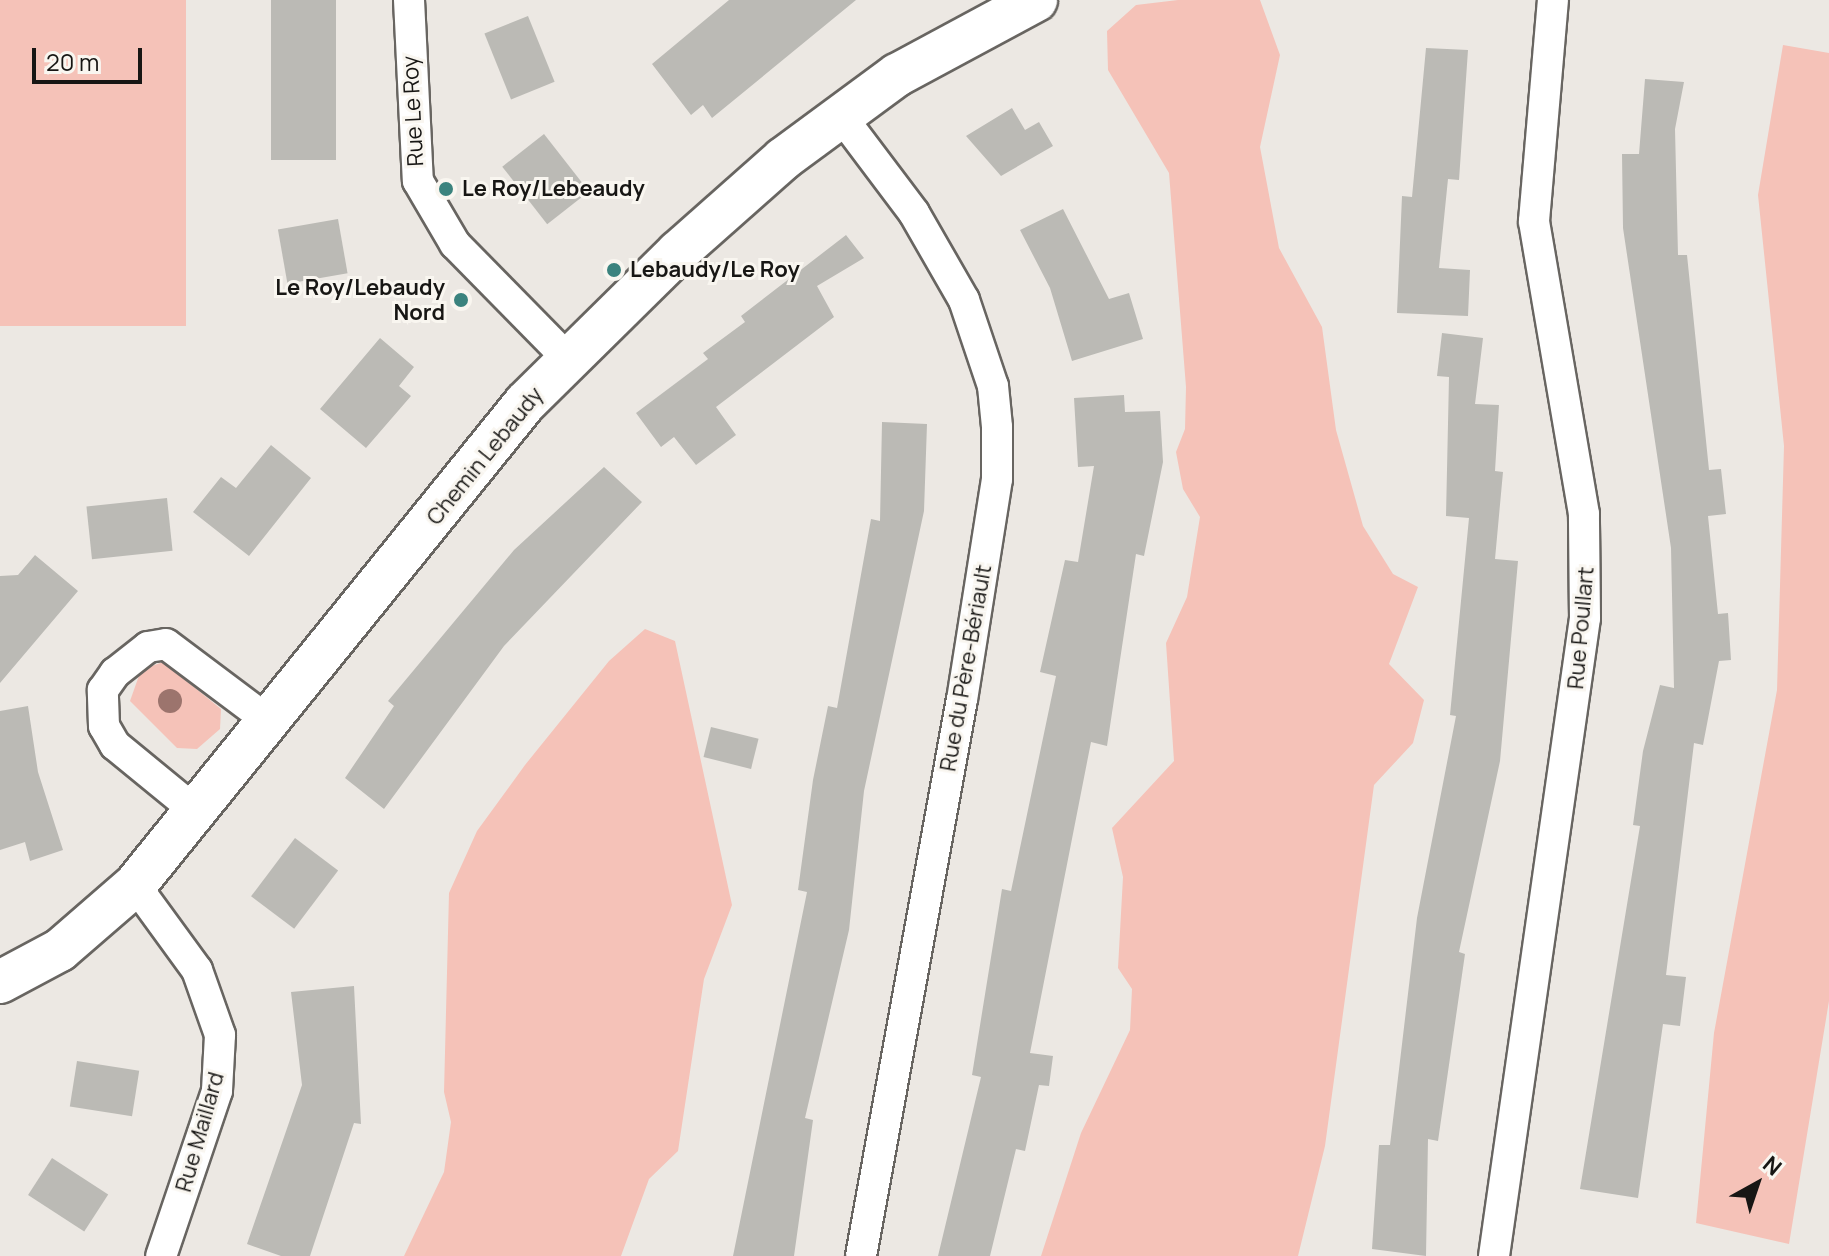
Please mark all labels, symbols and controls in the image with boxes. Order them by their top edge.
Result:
scale bar [36,32,146,82]
text: 20 m [46,45,99,78]
street label: Rue Le Roy [397,55,429,167]
place label: Le Roy/Lebeaudy [462,176,645,202]
marker: Le Roy/Lebeaudy [437,180,455,198]
place label: Lebaudy/Le Roy [630,257,800,283]
marker: Lebaudy/Le Roy [605,261,623,279]
place label: Le Roy/Lebaudy Nord [275,274,445,326]
marker: Le Roy/Lebaudy Nord [452,291,470,309]
street label: Chemin Lebaudy [421,382,549,530]
street label: Rue du Père-Bériault [935,563,997,773]
street label: Rue Poullart [1563,566,1599,690]
street label: Rue Maillard [170,1069,230,1195]
north arrow [1717,1144,1797,1224]
text: N [1757,1149,1788,1182]

